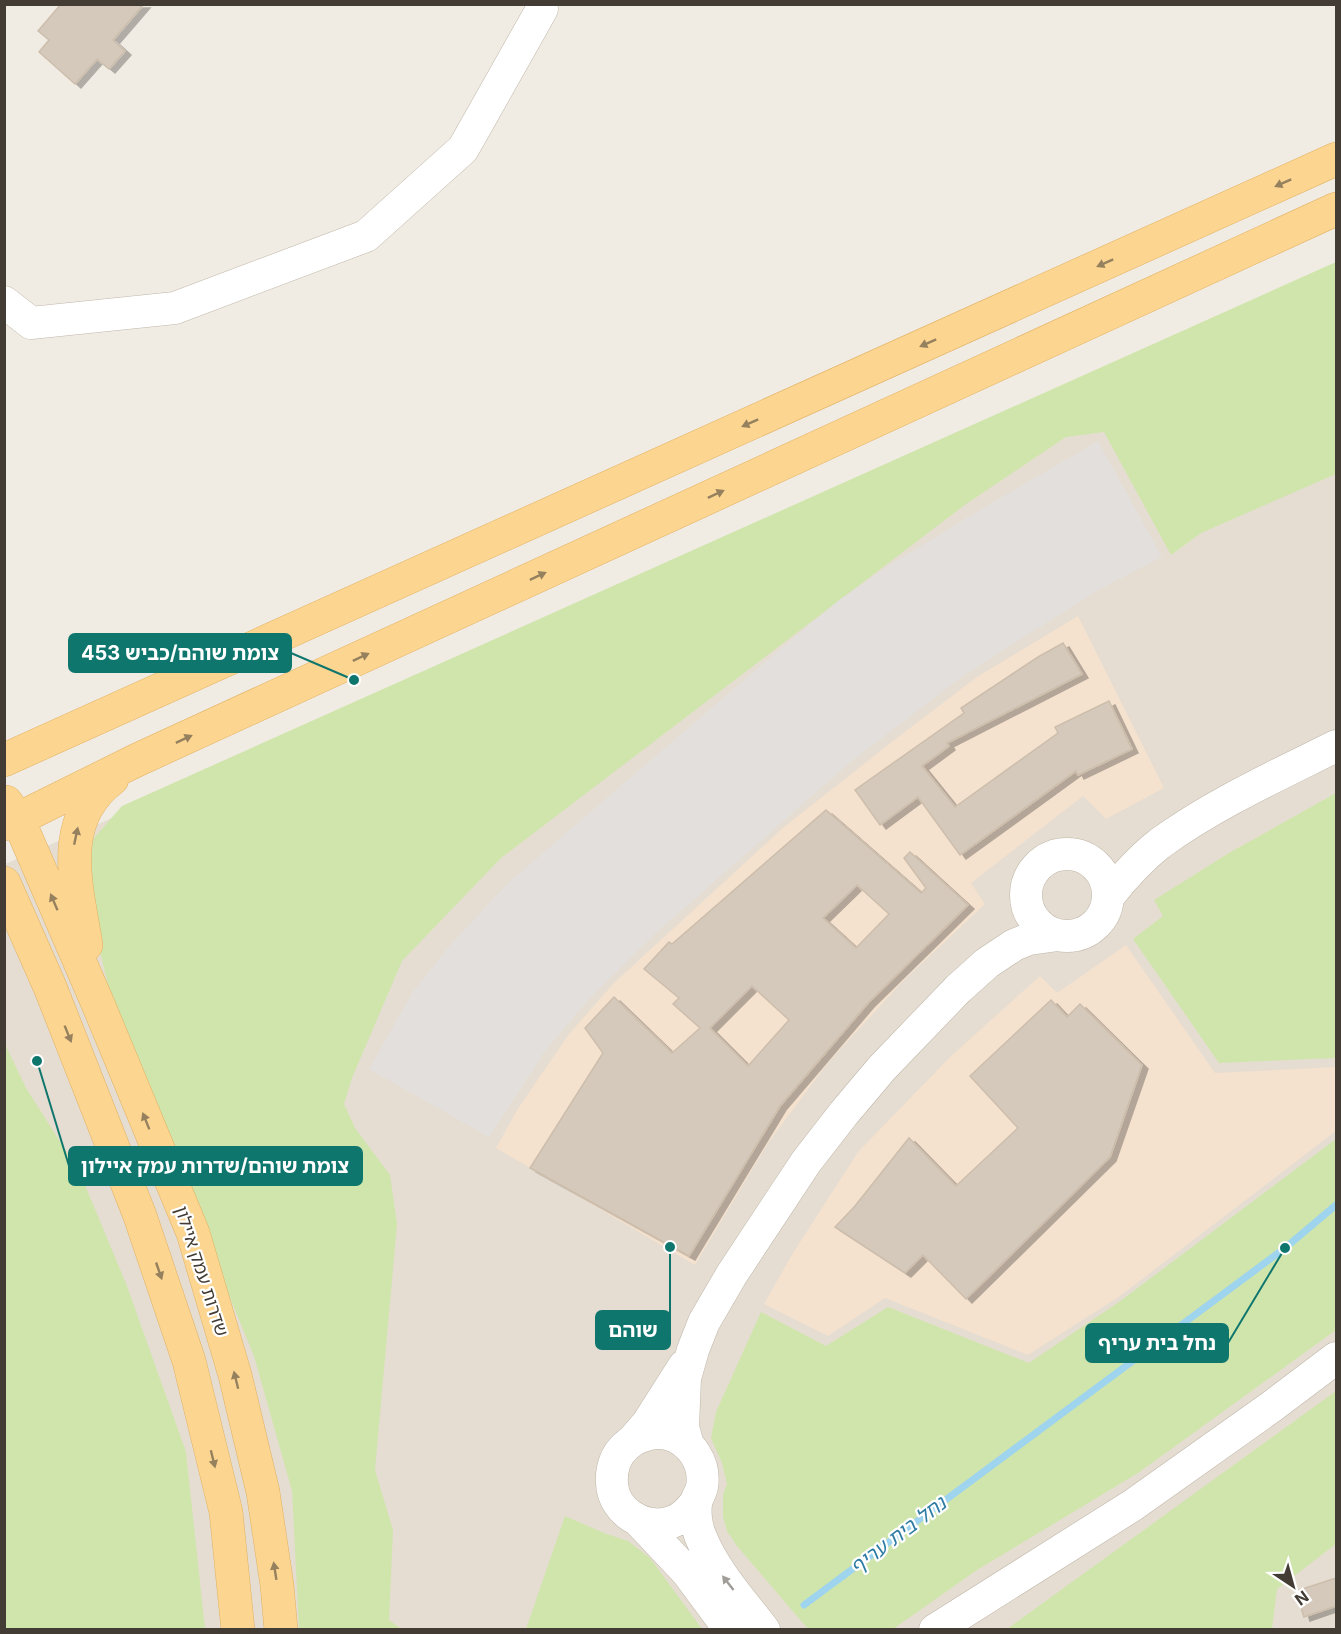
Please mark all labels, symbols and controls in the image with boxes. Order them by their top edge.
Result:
one-way arrow [1275,178,1292,187]
one-way arrow [1096,258,1114,268]
one-way arrow [919,339,936,348]
one-way arrow [741,419,759,429]
one-way arrow [707,490,724,499]
one-way arrow [530,571,547,580]
callout: צומת שוהם/כביש 453 [69,634,291,672]
text: צומת שוהם/כביש 453 [81,641,279,665]
one-way arrow [353,653,370,662]
one-way arrow [176,734,193,743]
one-way arrow [72,826,81,845]
one-way arrow [49,893,59,911]
one-way arrow [64,1025,73,1043]
one-way arrow [141,1111,151,1129]
callout: צומת שוהם/שדרות עמק איילון [69,1147,362,1185]
text: צומת שוהם/שדרות עמק איילון [81,1154,349,1178]
street label: שדרות עמק איילון [171,1203,233,1339]
one-way arrow [155,1262,164,1280]
callout: שוהם [596,1311,670,1349]
text: שוהם [608,1318,658,1342]
callout: נחל בית עריף [1086,1324,1228,1362]
text: נחל בית עריף [1098,1331,1216,1355]
one-way arrow [231,1371,241,1390]
one-way arrow [208,1449,218,1468]
water label: נחל בית עריף [845,1490,952,1579]
north arrow [1263,1556,1323,1616]
one-way arrow [270,1562,279,1581]
one-way arrow [723,1576,735,1591]
text: N [1291,1586,1313,1610]

